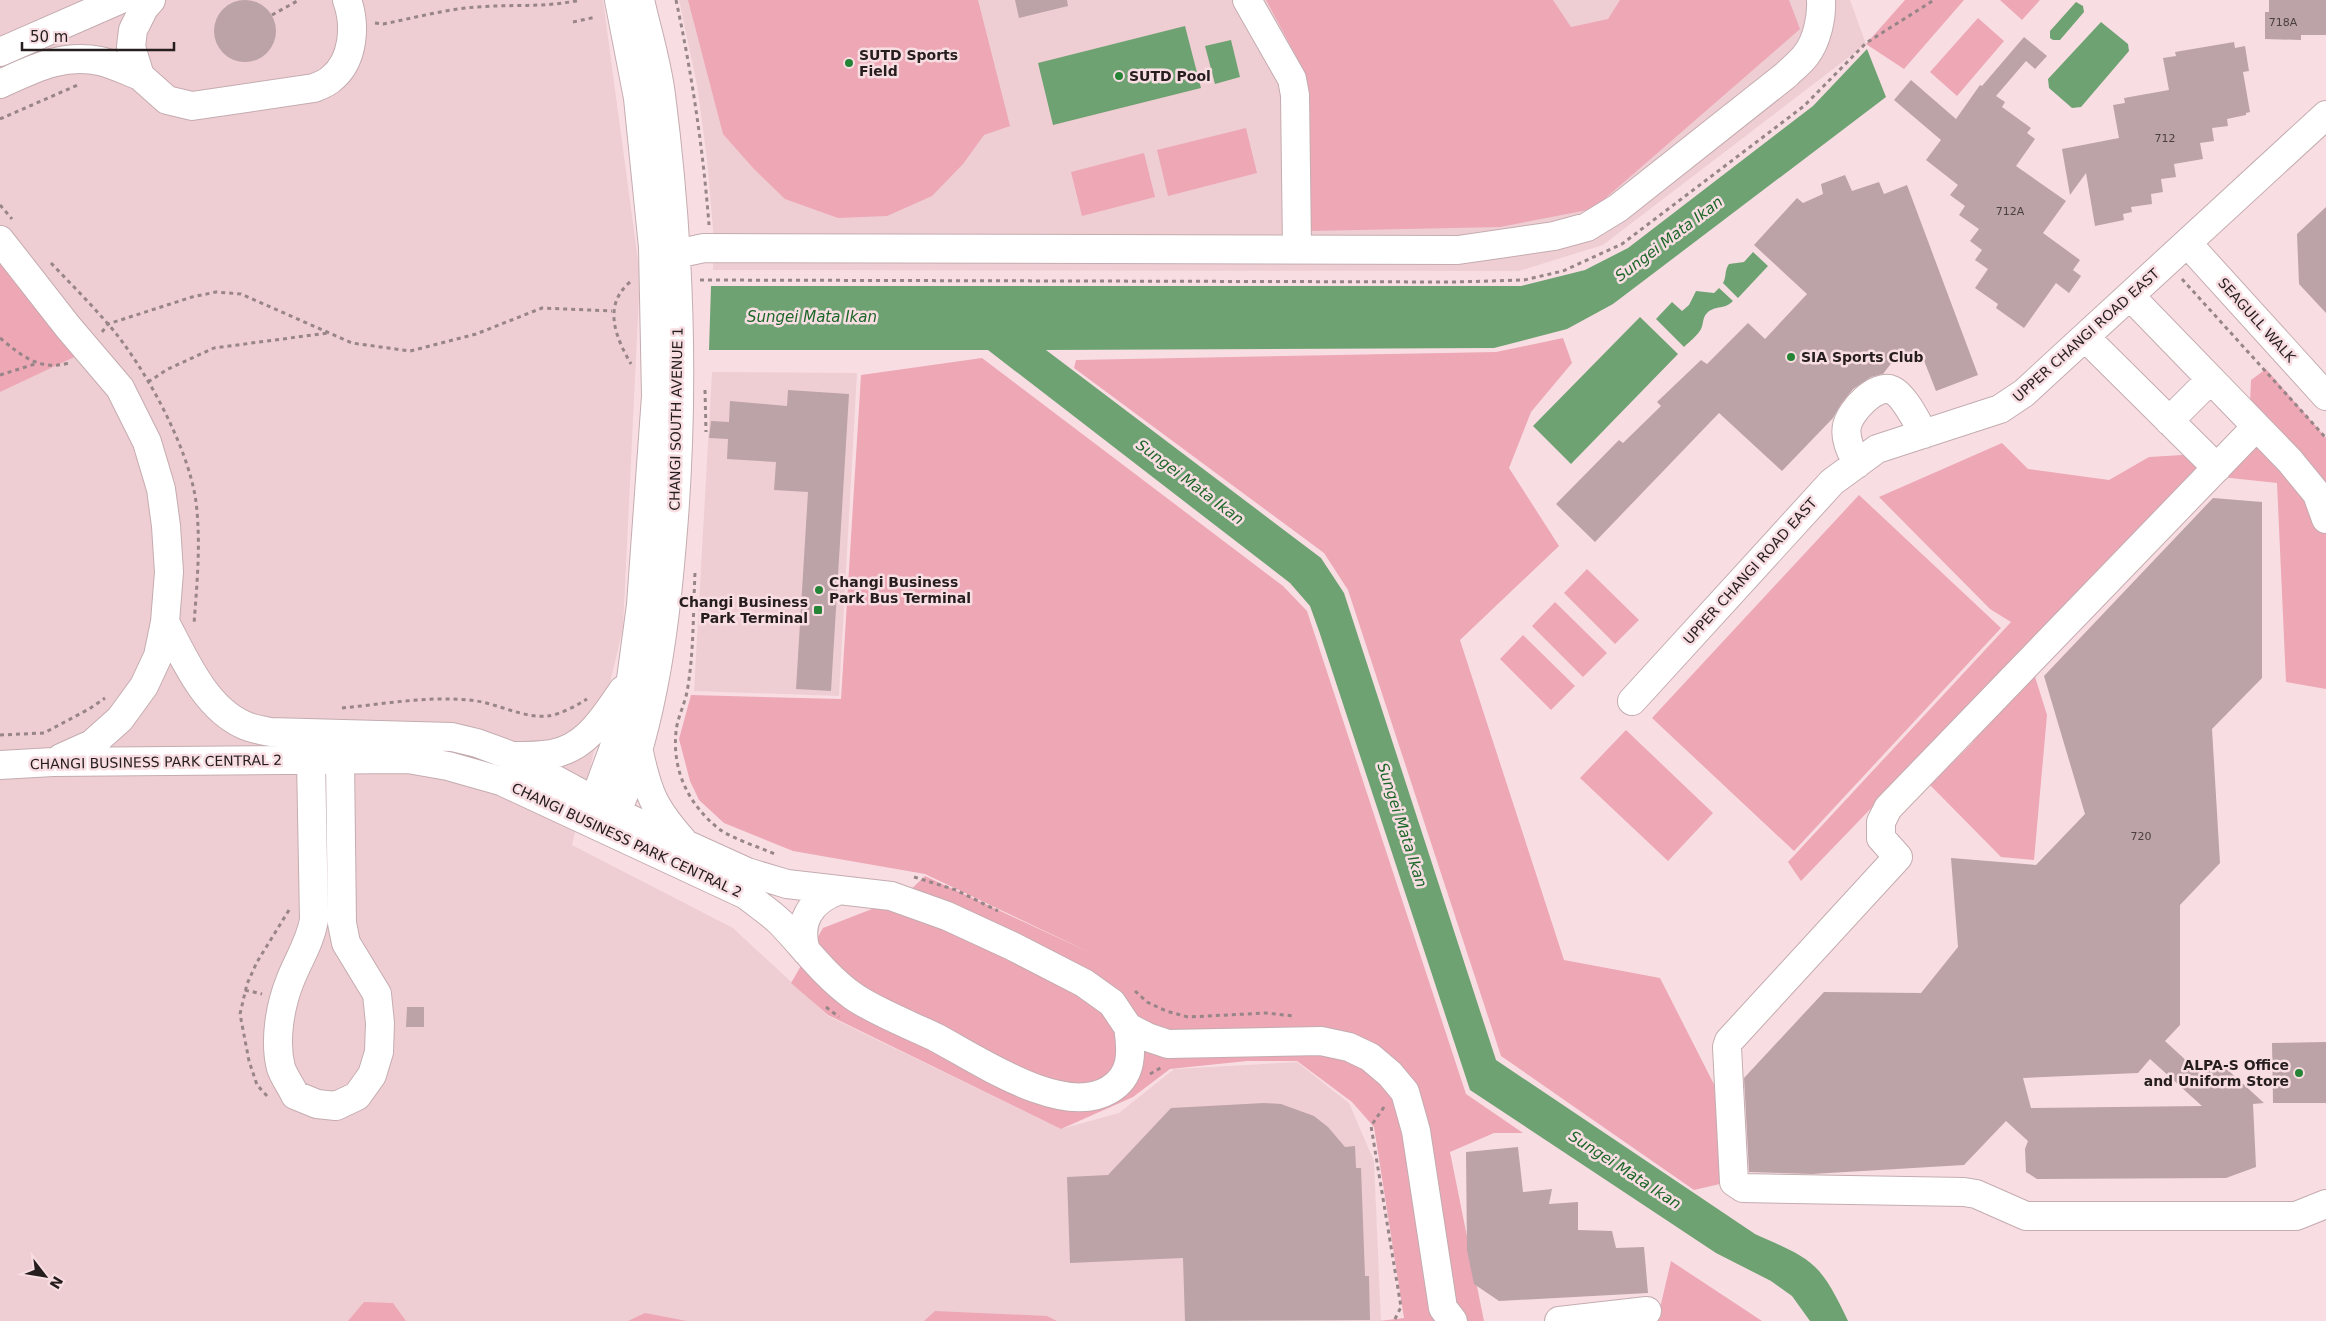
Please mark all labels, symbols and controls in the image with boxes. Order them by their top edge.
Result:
house number: 718A [2269,16,2298,29]
scale bar [22,20,175,52]
text: 50 m [30,28,68,46]
place label: SUTD Sports Field [859,47,958,79]
marker: SUTD Sports Field [843,57,855,69]
place label: SUTD Pool [1129,68,1211,84]
marker: SUTD Pool [1113,70,1125,82]
house number: 712 [2155,132,2176,145]
water label: Sungei Mata Ikan [1612,193,1726,285]
house number: 712A [1996,205,2025,218]
street label: UPPER CHANGI ROAD EAST [2010,265,2163,405]
street label: SEAGULL WALK [2215,275,2300,366]
water label: Sungei Mata Ikan [747,308,877,326]
street label: CHANGI SOUTH AVENUE 1 [666,327,686,511]
place label: SIA Sports Club [1801,349,1924,365]
marker: SIA Sports Club [1785,351,1797,363]
water label: Sungei Mata Ikan [1133,436,1247,528]
street label: UPPER CHANGI ROAD EAST [1680,494,1820,647]
place label: Changi Business Park Bus Terminal [829,574,971,606]
marker: Changi Business Park Bus Terminal [813,584,825,596]
place label: Changi Business Park Terminal [679,594,808,626]
marker: Changi Business Park Terminal [812,604,824,616]
street label: CHANGI BUSINESS PARK CENTRAL 2 [30,752,282,772]
water label: Sungei Mata Ikan [1373,760,1431,890]
street label: CHANGI BUSINESS PARK CENTRAL 2 [509,779,745,901]
house number: 720 [2131,830,2152,843]
place label: ALPA-S Office and Uniform Store [2144,1057,2289,1089]
marker: ALPA-S Office and Uniform Store [2293,1067,2305,1079]
water label: Sungei Mata Ikan [1566,1127,1684,1213]
north arrow [20,1251,70,1301]
text: N [46,1274,66,1292]

